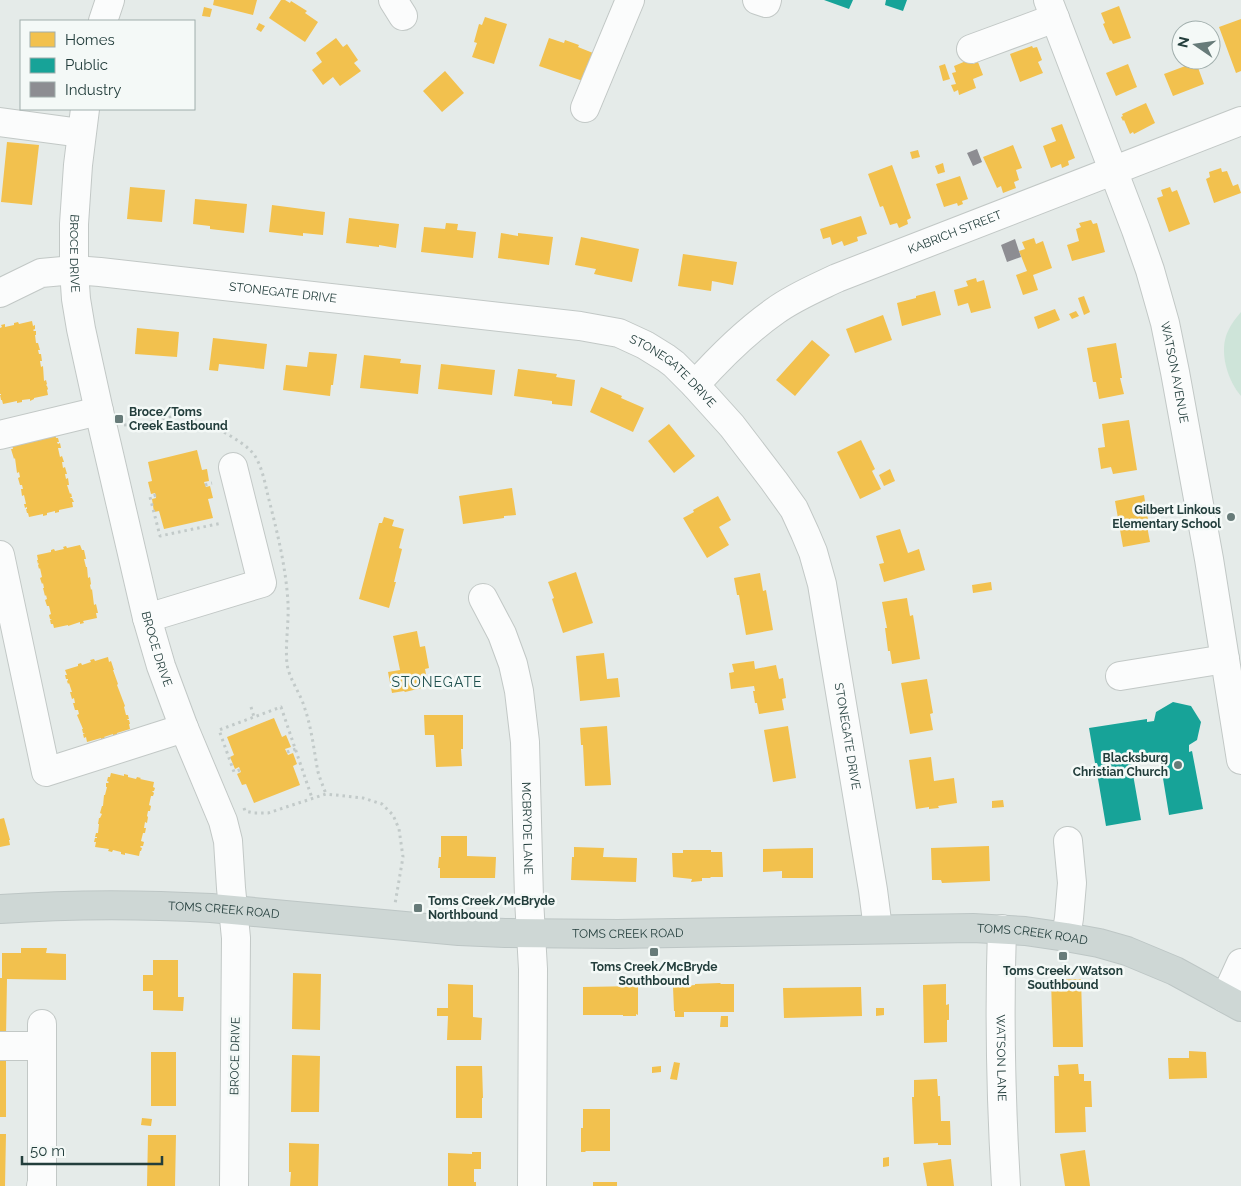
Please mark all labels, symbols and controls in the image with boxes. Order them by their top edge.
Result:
legend [20,20,195,110]
north arrow [1171,20,1221,70]
text: Homes [65,31,115,49]
text: N [1174,35,1192,49]
text: Public [65,56,108,74]
text: Industry [65,81,121,99]
street label: KABRICH STREET [906,207,1004,257]
street label: BROCE DRIVE [67,214,83,293]
street label: STONEGATE DRIVE [228,280,338,306]
street label: WATSON AVENUE [1158,320,1191,424]
street label: STONEGATE DRIVE [627,332,719,410]
place label: Broce/Toms Creek Eastbound [129,405,228,433]
marker: Broce/Toms Creek Eastbound [113,413,125,425]
place label: Gilbert Linkous Elementary School [1112,503,1221,531]
marker: Gilbert Linkous Elementary School [1225,511,1237,523]
street label: BROCE DRIVE [139,610,175,689]
district label: STONEGATE [392,674,482,690]
street label: STONEGATE DRIVE [832,682,863,791]
place label: Blacksburg Christian Church [1073,751,1168,779]
marker: Blacksburg Christian Church [1172,759,1184,771]
street label: MCBRYDE LANE [519,782,535,875]
place label: Toms Creek/McBryde Northbound [428,894,555,922]
street label: TOMS CREEK ROAD [168,899,280,921]
marker: Toms Creek/McBryde Northbound [412,902,424,914]
street label: TOMS CREEK ROAD [977,921,1089,948]
street label: TOMS CREEK ROAD [572,926,684,941]
marker: Toms Creek/McBryde Southbound [648,946,660,958]
marker: Toms Creek/Watson Southbound [1057,950,1069,962]
place label: Toms Creek/McBryde Southbound [590,960,718,988]
place label: Toms Creek/Watson Southbound [1003,964,1123,992]
street label: WATSON LANE [994,1015,1009,1102]
street label: BROCE DRIVE [227,1017,243,1095]
scale bar [22,1134,162,1166]
text: 50 m [30,1142,65,1160]

